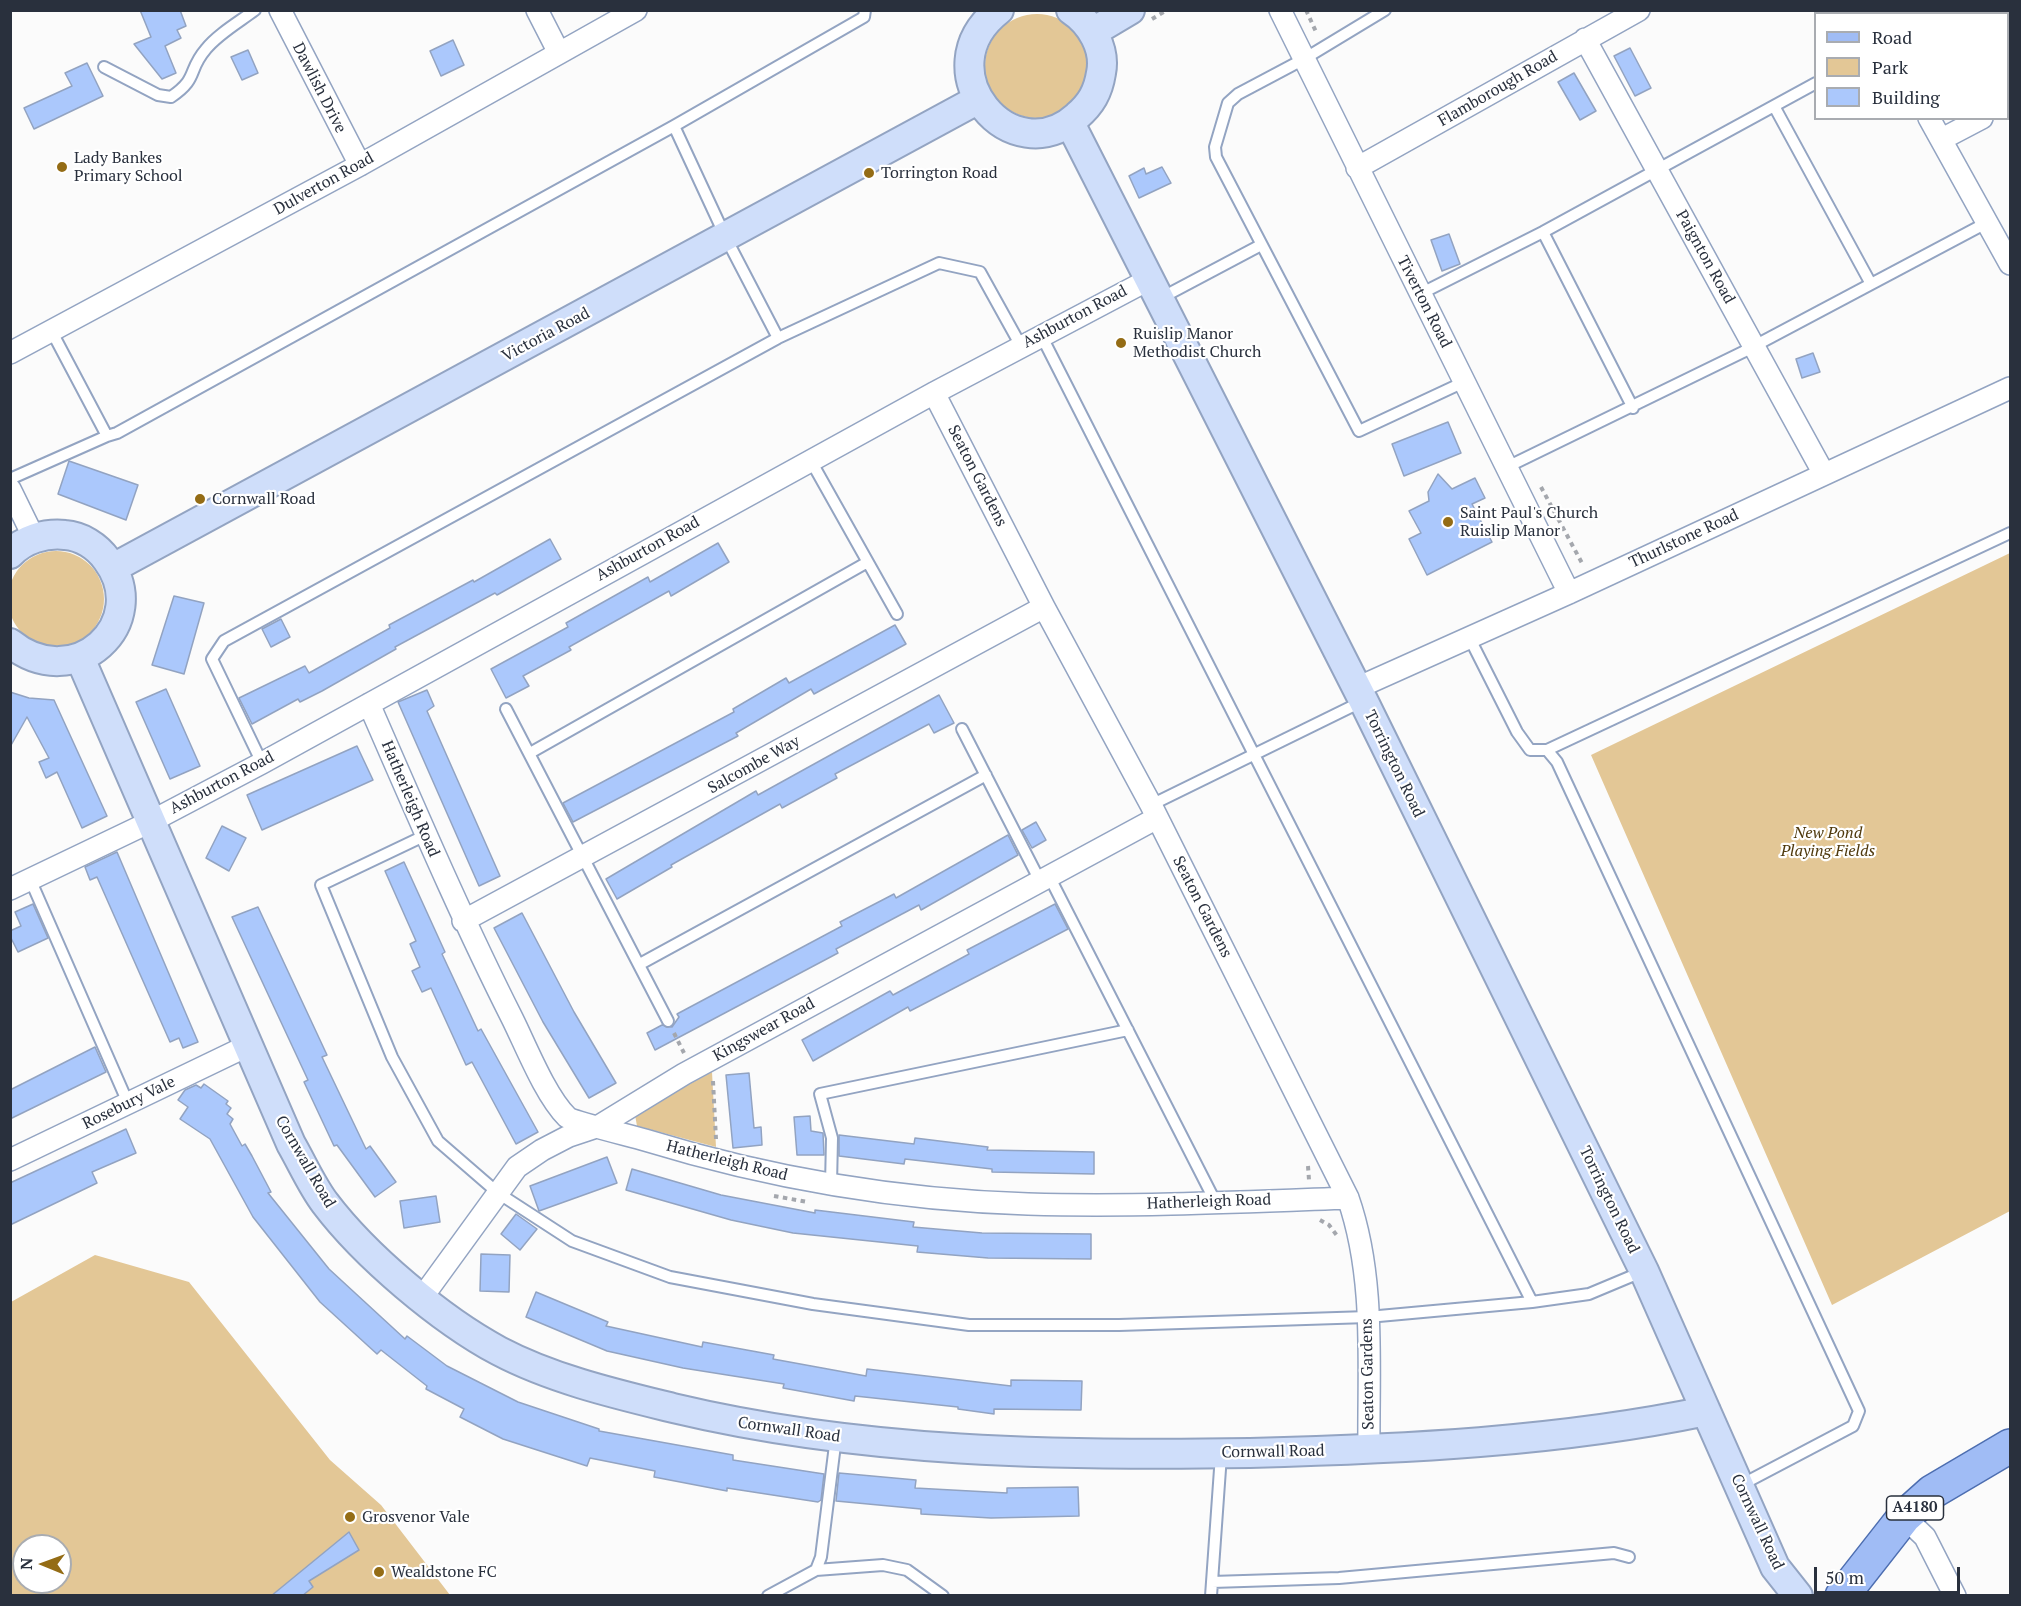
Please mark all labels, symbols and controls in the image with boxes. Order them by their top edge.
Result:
legend [1814,12,2009,120]
text: Road [1872,25,1912,49]
street label: Dawlish Drive [288,40,350,136]
street label: Flamborough Road [1435,47,1561,131]
text: Park [1872,55,1908,79]
text: Building [1872,85,1940,109]
place label: Lady Bankes Primary School [74,148,183,186]
street label: Dulverton Road [271,149,377,219]
marker: Lady Bankes Primary School [55,160,69,174]
place label: Torrington Road [881,163,998,183]
marker: Torrington Road [862,166,876,180]
street label: Paignton Road [1671,207,1739,307]
street label: Tiverton Road [1393,253,1455,351]
street label: Ashburton Road [1020,281,1130,353]
street label: Victoria Road [499,304,593,366]
place label: Ruislip Manor Methodist Church [1133,324,1261,362]
marker: Ruislip Manor Methodist Church [1114,336,1128,350]
street label: Seaton Gardens [943,422,1011,530]
place label: Cornwall Road [212,489,315,509]
marker: Cornwall Road [193,492,207,506]
place label: Saint Paul's Church Ruislip Manor [1460,503,1598,541]
street label: Thurlstone Road [1626,505,1742,573]
street label: Ashburton Road [593,513,703,585]
marker: Saint Paul's Church Ruislip Manor [1441,515,1455,529]
street label: Torrington Road [1360,707,1428,821]
street label: Salcombe Way [705,732,803,798]
street label: Hatherleigh Road [377,738,443,860]
street label: Ashburton Road [167,747,277,819]
park label: New Pond Playing Fields [1781,823,1875,861]
street label: Seaton Gardens [1168,853,1236,961]
street label: Kingswear Road [710,994,818,1066]
street label: Rosebury Vale [80,1072,178,1134]
street label: Cornwall Road [271,1112,339,1212]
street label: Hatherleigh Road [664,1137,790,1185]
street label: Torrington Road [1575,1143,1643,1257]
street label: Hatherleigh Road [1147,1190,1271,1214]
street label: Seaton Gardens [1357,1318,1379,1430]
street label: Cornwall Road [736,1413,842,1447]
street label: Cornwall Road [1221,1441,1325,1463]
street label: Cornwall Road [1726,1471,1788,1573]
road number: A4180 [1886,1496,1944,1520]
place label: Grosvenor Vale [362,1507,470,1527]
marker: Grosvenor Vale [343,1510,357,1524]
north arrow [12,1534,72,1594]
scale bar [1817,1555,1962,1593]
text: N [15,1557,37,1570]
place label: Wealdstone FC [391,1562,497,1582]
marker: Wealdstone FC [372,1565,386,1579]
text: 50 m [1825,1565,1864,1589]

